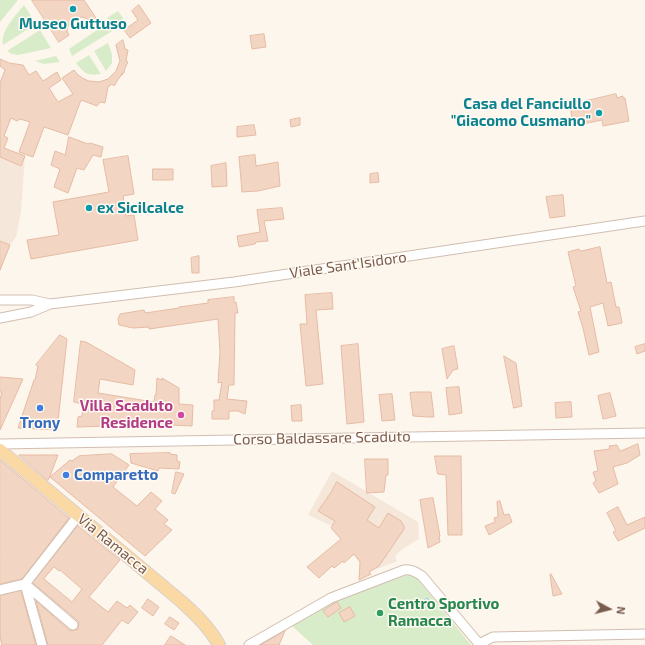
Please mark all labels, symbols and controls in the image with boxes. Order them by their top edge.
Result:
marker: Museo Guttuso [68,4,78,14]
place label: Museo Guttuso [19,15,127,33]
place label: Casa del Fanciullo "Giacomo Cusmano" [451,95,591,130]
marker: Casa del Fanciullo "Giacomo Cusmano" [594,108,604,118]
place label: ex Sicilcalce [97,199,184,217]
marker: ex Sicilcalce [84,203,94,213]
street label: Viale Sant'Isidoro [288,248,408,282]
place label: Villa Scaduto Residence [80,397,173,432]
marker: Trony [35,403,45,413]
marker: Villa Scaduto Residence [176,410,186,420]
place label: Trony [20,414,60,432]
street label: Corso Baldassare Scaduto [233,427,411,449]
place label: Comparetto [74,466,158,484]
marker: Comparetto [61,470,71,480]
street label: Via Ramacca [74,510,152,578]
north arrow [589,589,629,629]
place label: Centro Sportivo Ramacca [388,595,499,630]
text: N [614,606,628,615]
marker: Centro Sportivo Ramacca [375,608,385,618]

